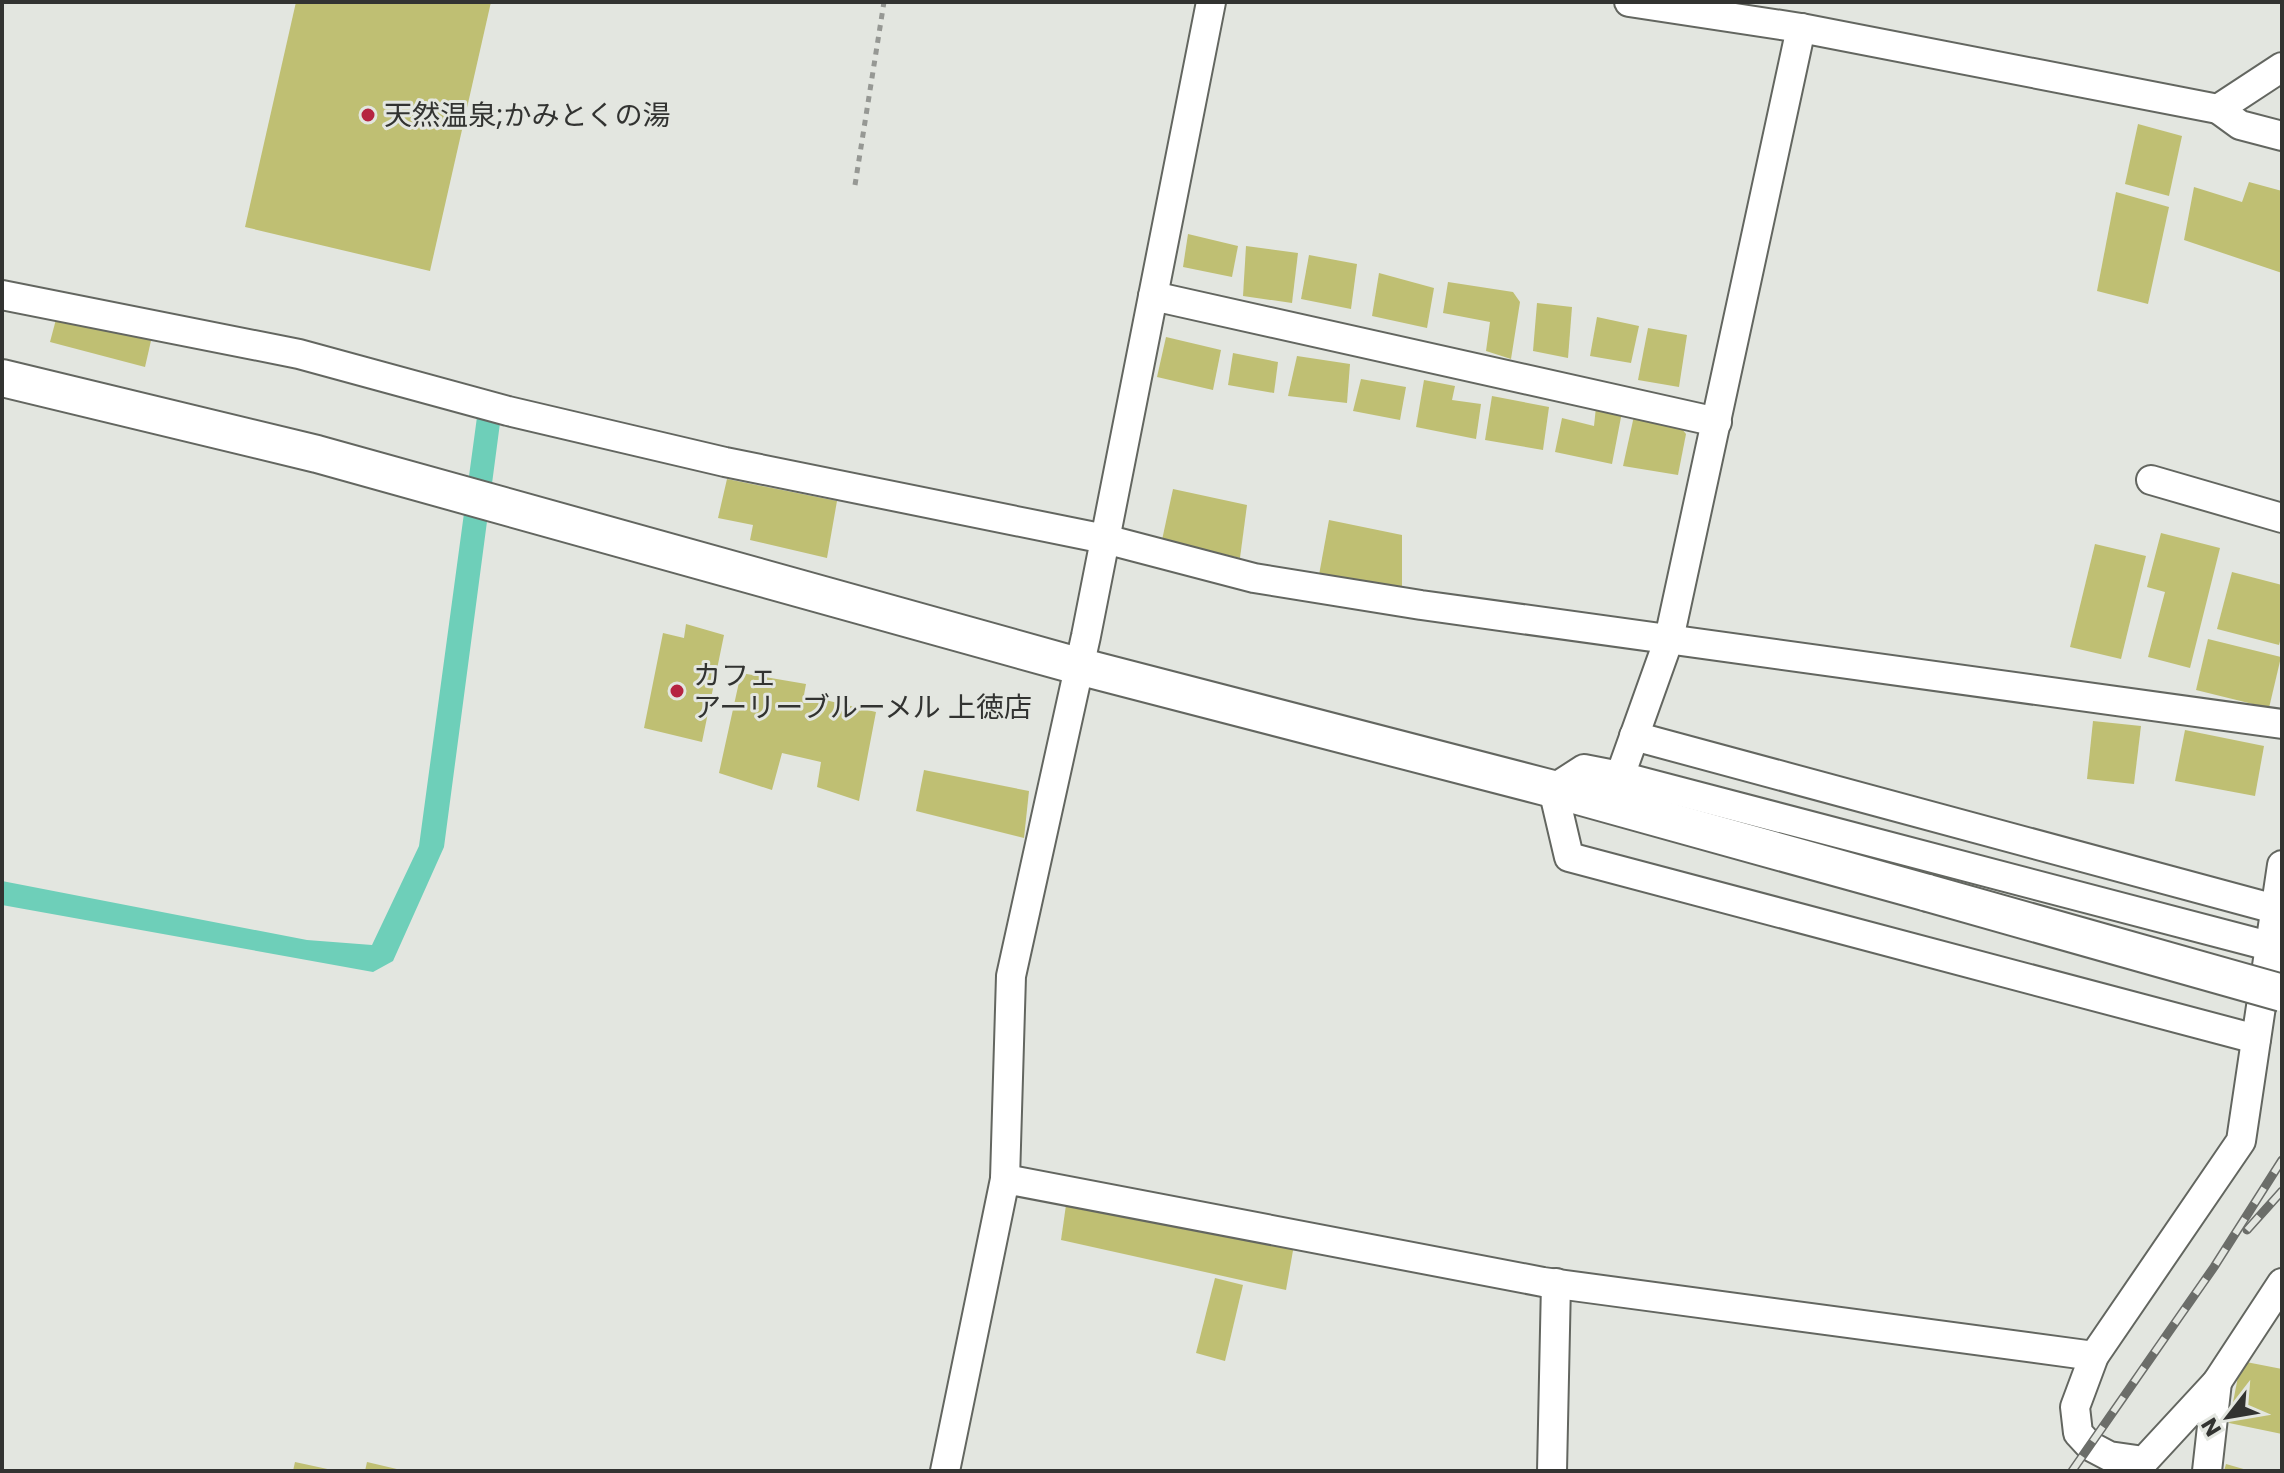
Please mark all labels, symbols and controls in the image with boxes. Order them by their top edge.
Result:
place label: 天然温泉;かみとくの湯 [384,96,671,135]
marker: 天然温泉;かみとくの湯 [359,106,377,124]
place label: カフェ アーリーブルーメル 上徳店 [693,656,1032,727]
marker: カフェ アーリーブルーメル 上徳店 [668,682,686,700]
north arrow [2188,1377,2268,1457]
text: N [2194,1412,2229,1442]

